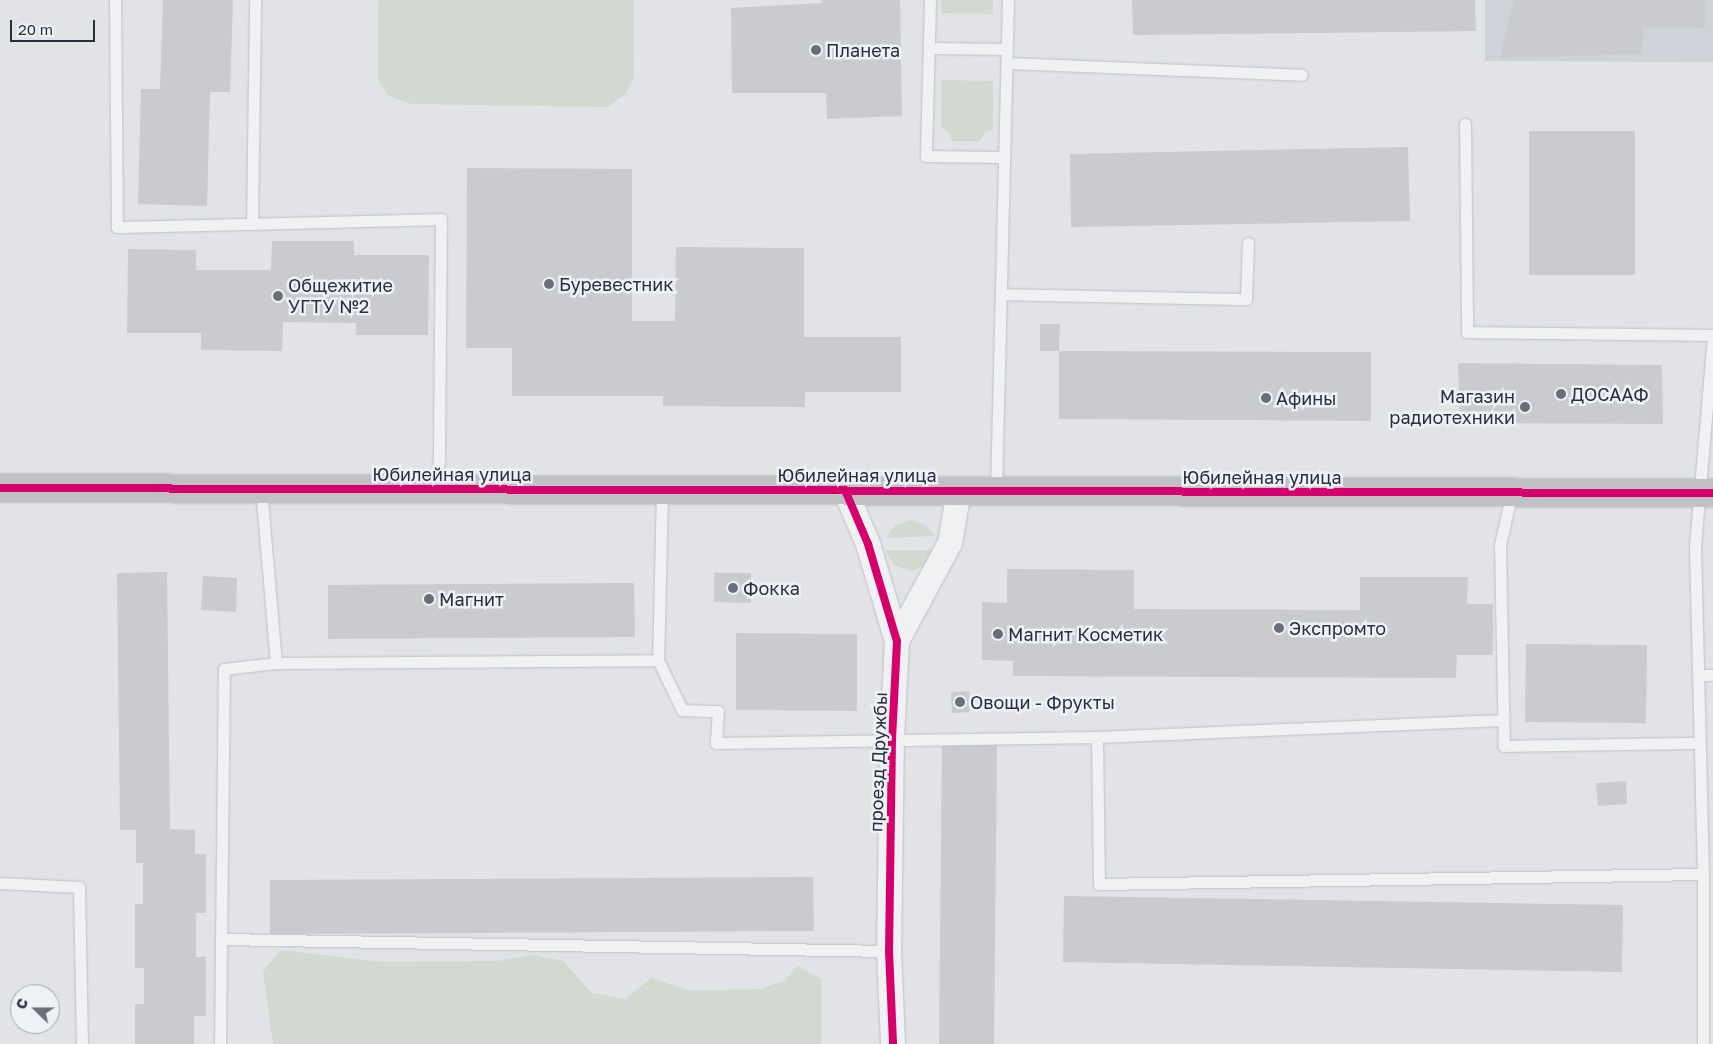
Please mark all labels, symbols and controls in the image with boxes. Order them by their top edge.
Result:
scale bar [12,10,98,42]
text: 20 m [18,20,53,38]
place label: Планета [826,39,900,61]
marker: Планета [810,44,822,56]
place label: Буревестник [559,273,674,295]
place label: Общежитие УГТУ №2 [288,275,393,318]
marker: Буревестник [543,278,555,290]
marker: Общежитие УГТУ №2 [272,290,284,302]
place label: ДОСААФ [1571,383,1649,405]
place label: Магазин радиотехники [1389,386,1515,428]
place label: Афины [1276,387,1336,409]
marker: ДОСААФ [1555,388,1567,400]
marker: Афины [1260,392,1272,404]
marker: Магазин радиотехники [1519,401,1531,413]
street label: Юбилейная улица [372,463,532,485]
street label: Юбилейная улица [777,464,937,486]
street label: Юбилейная улица [1182,466,1342,488]
place label: Фокка [743,577,800,599]
marker: Фокка [727,582,739,594]
place label: Магнит [439,588,504,610]
marker: Магнит [423,593,435,605]
place label: Экспромто [1289,617,1386,639]
marker: Экспромто [1273,622,1285,634]
place label: Магнит Косметик [1008,623,1163,645]
marker: Магнит Косметик [992,628,1004,640]
place label: Овощи - Фрукты [970,691,1115,713]
street label: проезд Дружбы [865,692,891,832]
marker: Овощи - Фрукты [954,696,966,708]
north arrow [10,984,60,1034]
text: С [12,996,31,1011]

